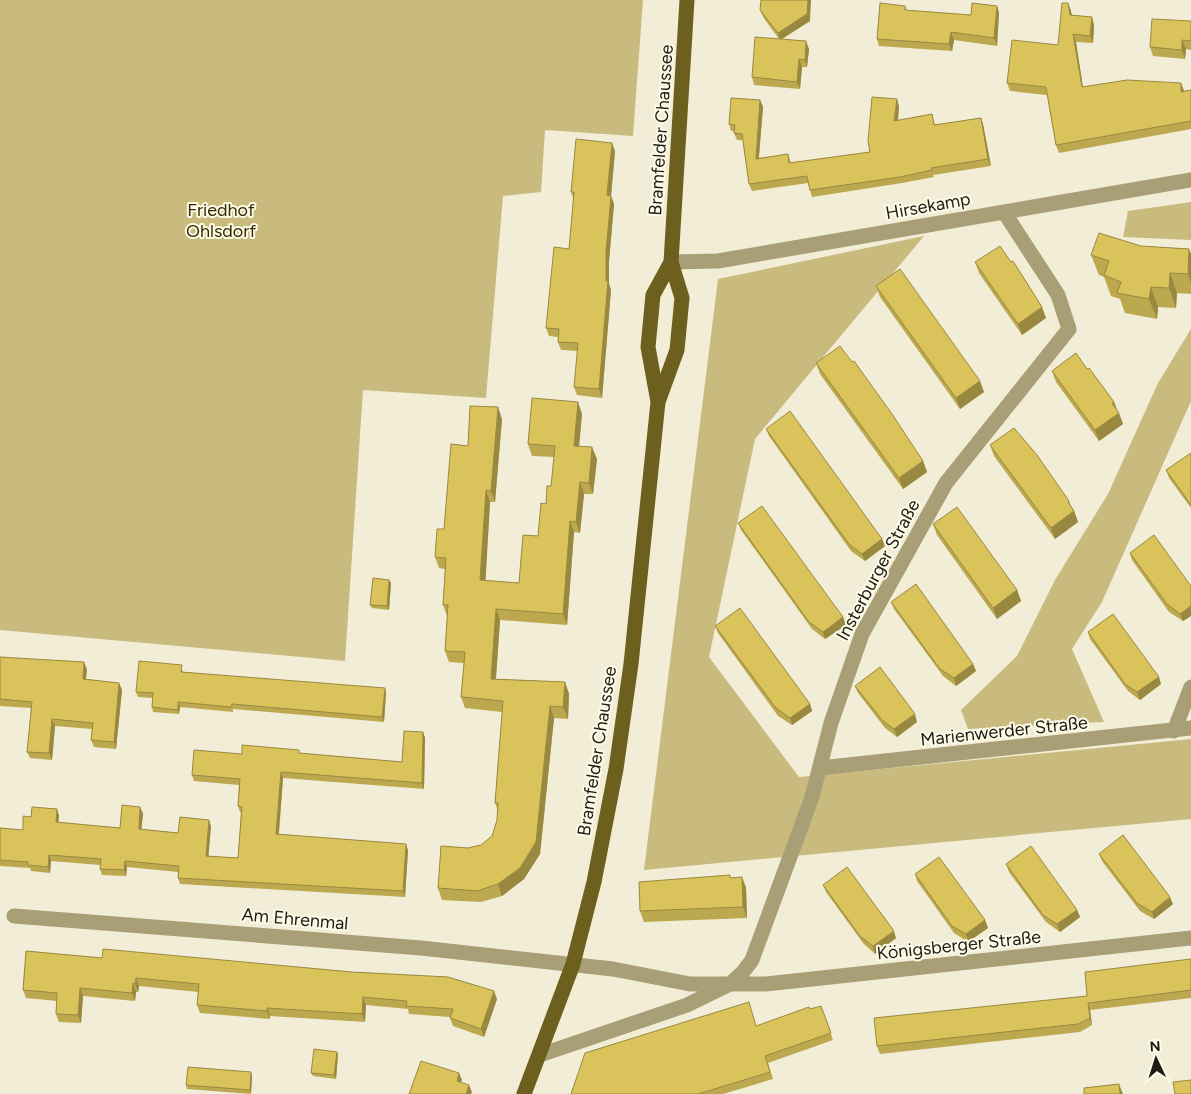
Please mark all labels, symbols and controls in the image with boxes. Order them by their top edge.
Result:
street label: Bramfelder Chaussee [644,44,678,216]
street label: Hirsekamp [884,188,972,224]
park label: Friedhof Ohlsdorf [186,199,256,242]
street label: Insterburger Straße [832,496,925,644]
street label: Bramfelder Chaussee [573,664,621,837]
street label: Marienwerder Straße [919,711,1089,751]
street label: Am Ehrenmal [241,903,349,935]
street label: Königsberger Straße [876,925,1042,965]
north arrow [1131,1034,1181,1084]
text: N [1149,1038,1161,1055]

